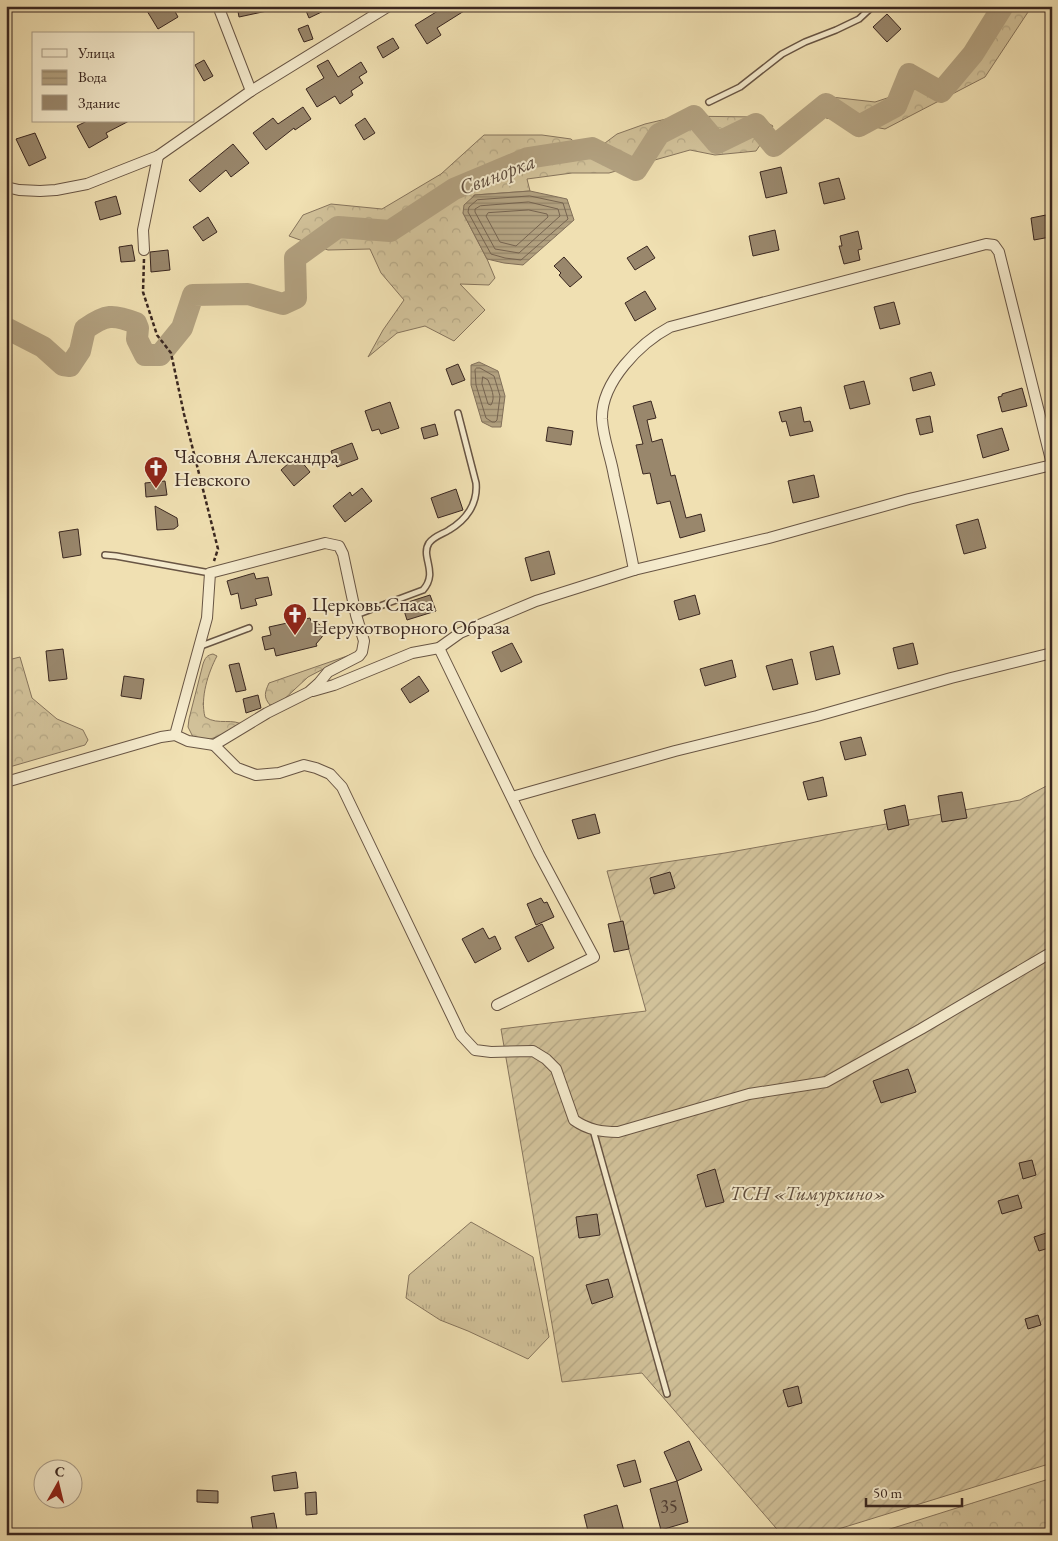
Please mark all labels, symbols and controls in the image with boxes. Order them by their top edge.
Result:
legend [32,32,195,122]
text: Улица [77,43,115,62]
text: Вода [78,67,107,86]
text: Здание [78,93,120,112]
water label: Свинорка [455,147,539,201]
place label: Часовня Александра Невского [174,443,339,492]
church icon: Часовня Александра Невского [143,455,169,489]
place label: Церковь Спаса Нерукотворного Образа [312,591,510,640]
church icon: Церковь Спаса Нерукотворного Образа [282,602,308,636]
park label: ТСН «Тимуркино» [729,1180,887,1206]
north arrow [32,1458,82,1508]
text: С [54,1462,66,1481]
scale bar [866,1476,962,1508]
text: 50 m [873,1483,902,1502]
house number: 35 [660,1495,678,1518]

